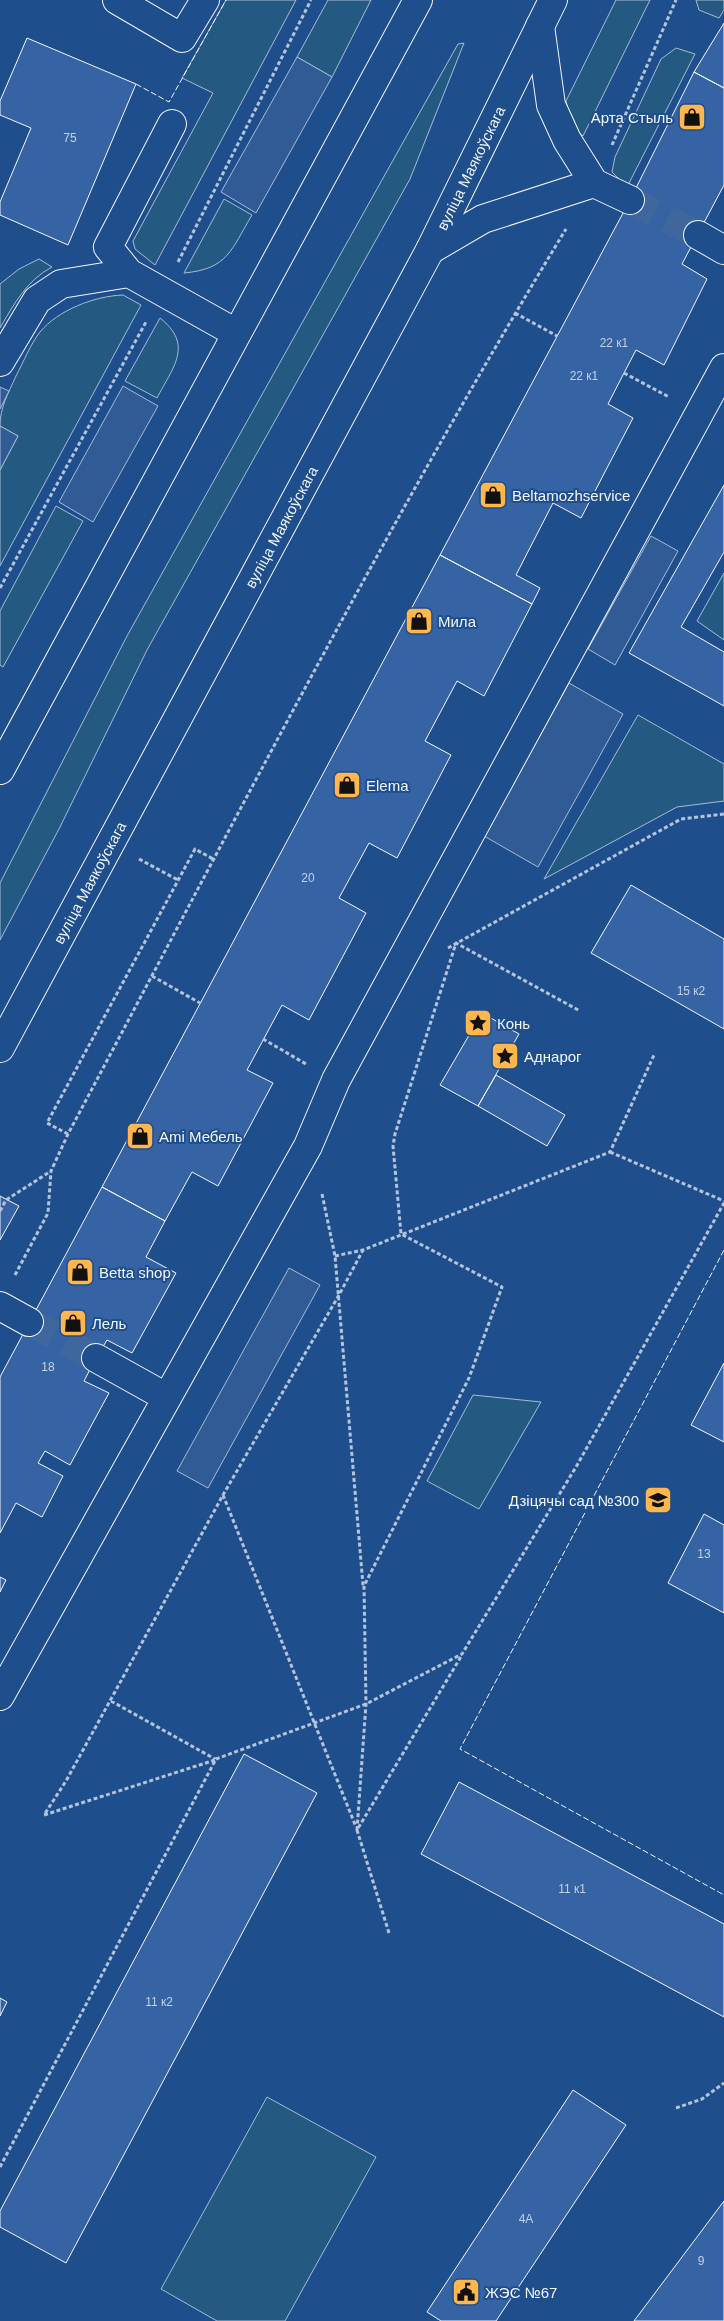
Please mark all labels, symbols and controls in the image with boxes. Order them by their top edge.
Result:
shop icon: Арта Стыль [677,102,707,132]
street label: вуліца Маякоўскага [433,103,508,233]
place label: Арта Стыль [591,109,673,126]
house number: 75 [63,131,77,145]
house number: 22 к1 [600,336,629,350]
house number: 22 к1 [570,369,599,383]
street label: вуліца Маякоўскага [241,462,321,591]
shop icon: Beltamozhservice [478,480,508,510]
place label: Beltamozhservice [512,487,630,504]
shop icon: Мила [404,606,434,636]
place label: Мила [438,613,477,630]
shop icon: Elema [332,770,362,800]
place label: Elema [366,777,409,794]
street label: вуліца Маякоўскага [49,818,129,946]
house number: 20 [301,871,315,885]
house number: 15 к2 [677,984,706,998]
place icon: Конь [463,1008,493,1038]
place label: Конь [497,1015,530,1032]
place icon: Аднарог [490,1041,520,1071]
place label: Аднарог [524,1048,582,1065]
shop icon: Ami Мебель [125,1121,155,1151]
place label: Ami Мебель [159,1128,243,1145]
shop icon: Betta shop [65,1257,95,1287]
place label: Betta shop [99,1264,171,1281]
shop icon: Лель [58,1308,88,1338]
place label: Лель [92,1315,126,1332]
house number: 18 [41,1360,55,1374]
school or university icon: Дзіцячы сад №300 [643,1485,673,1515]
place label: Дзіцячы сад №300 [509,1492,639,1509]
house number: 13 [697,1547,711,1561]
house number: 11 к1 [558,1882,586,1896]
house number: 11 к2 [145,1995,173,2009]
house number: 4А [519,2212,533,2226]
house number: 9 [698,2254,705,2268]
public building icon: ЖЭС №67 [451,2277,481,2307]
place label: ЖЭС №67 [485,2284,557,2301]

